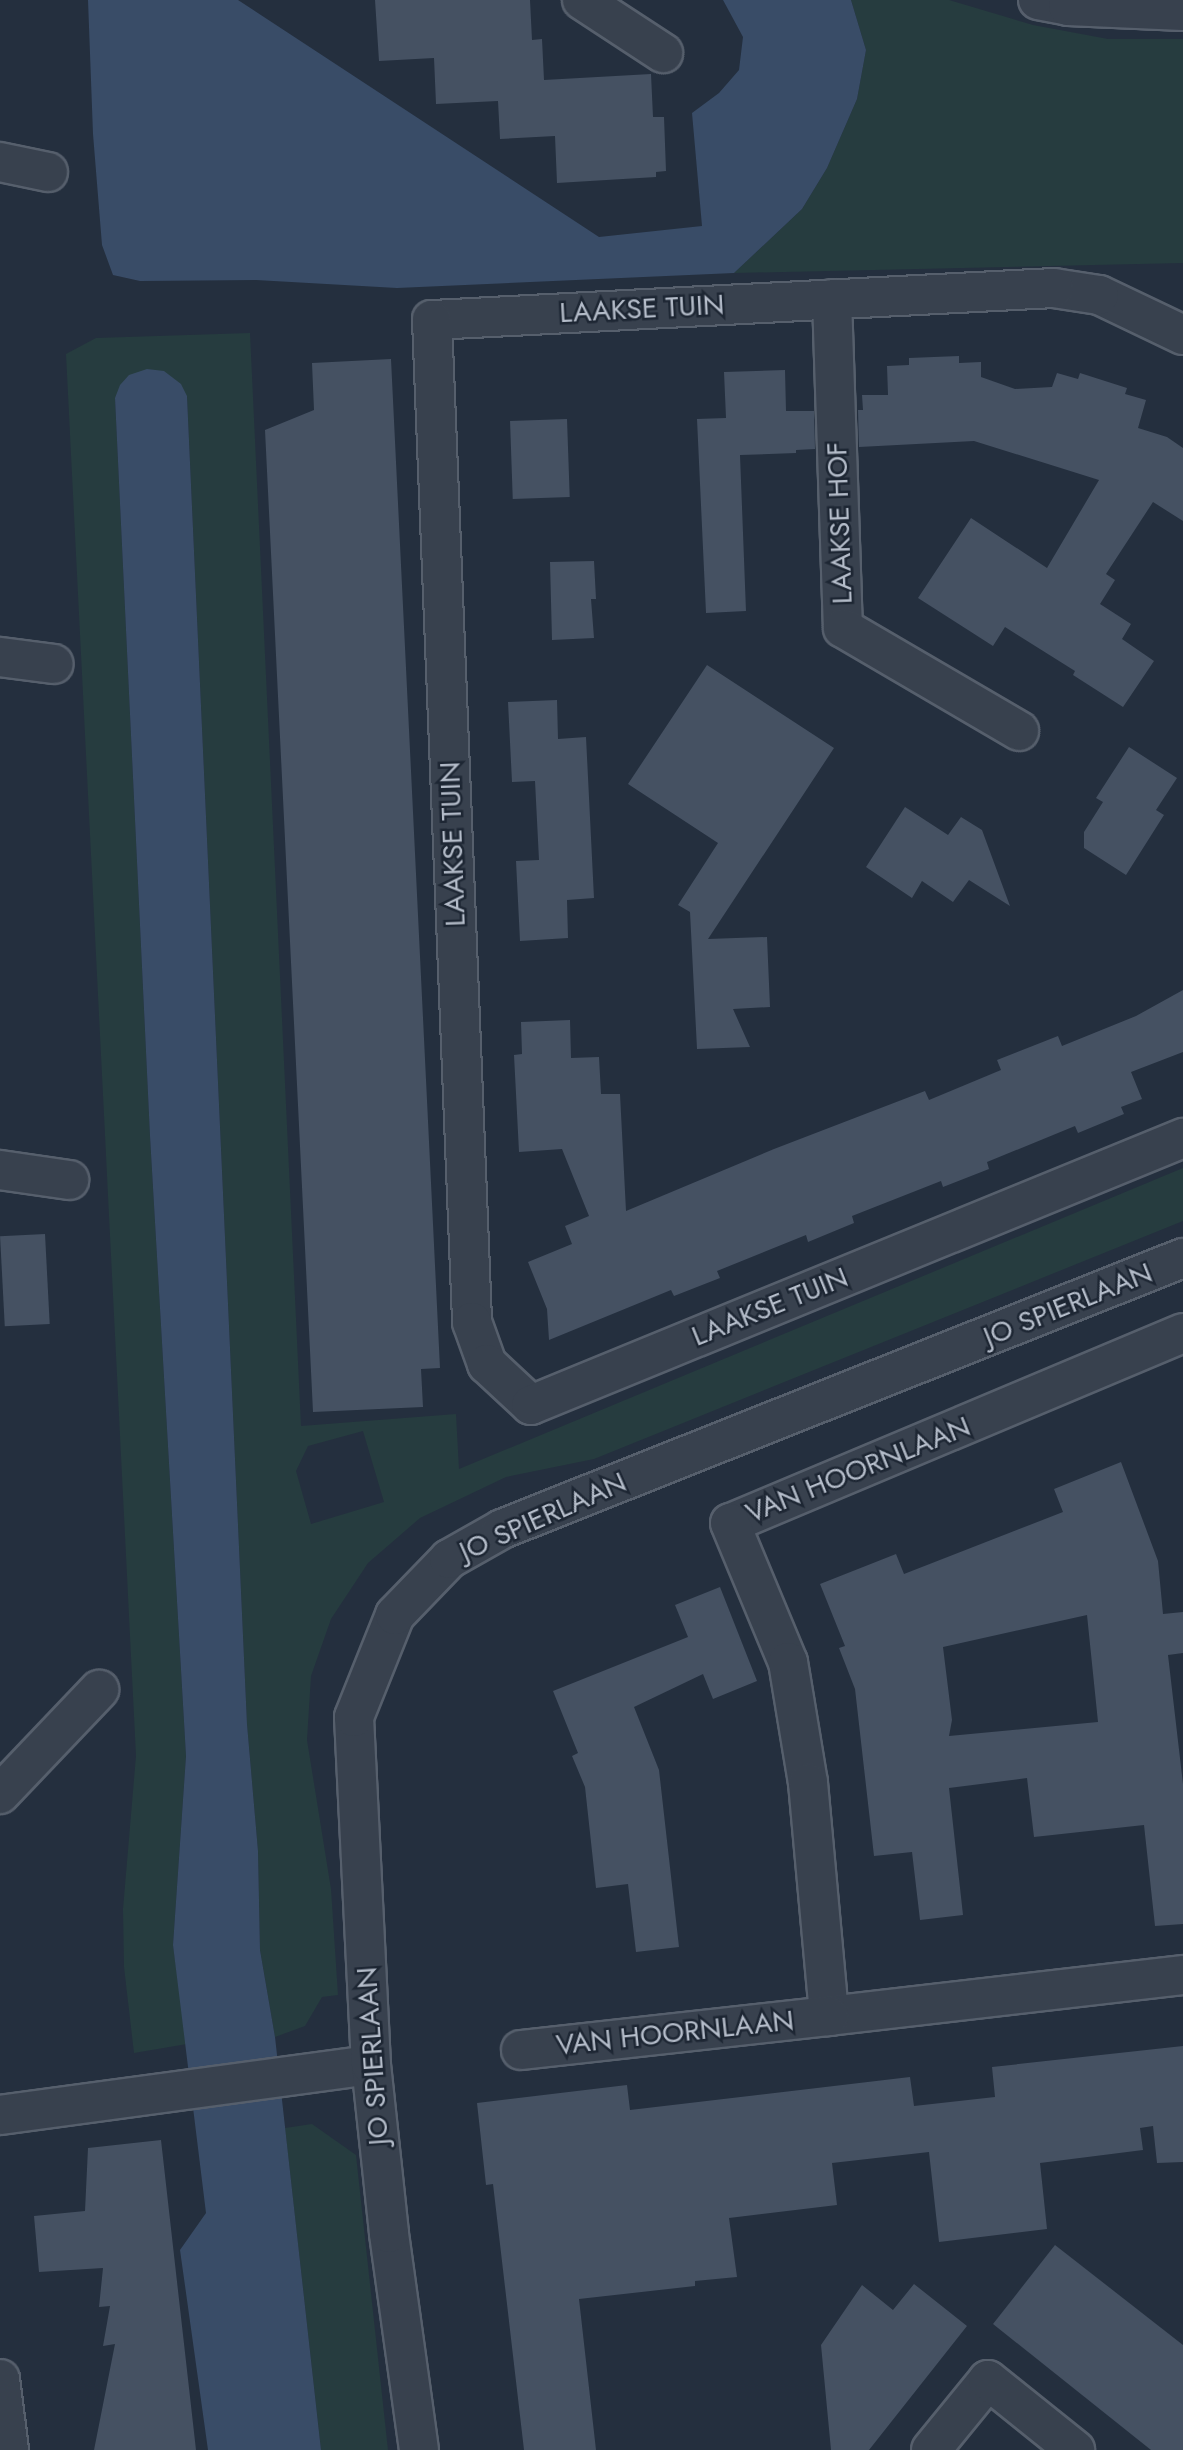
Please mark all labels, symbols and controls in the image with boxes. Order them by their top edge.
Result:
street label: LAAKSE TUIN [559,288,725,330]
street label: LAAKSE HOF [820,441,860,605]
street label: LAAKSE TUIN [433,761,473,927]
street label: JO SPIERLAAN [979,1256,1157,1354]
street label: LAAKSE TUIN [687,1260,853,1354]
street label: VAN HOORNLAAN [741,1410,975,1530]
street label: JO SPIERLAAN [454,1465,632,1569]
street label: JO SPIERLAAN [350,1966,396,2146]
street label: VAN HOORNLAAN [554,2004,796,2062]

